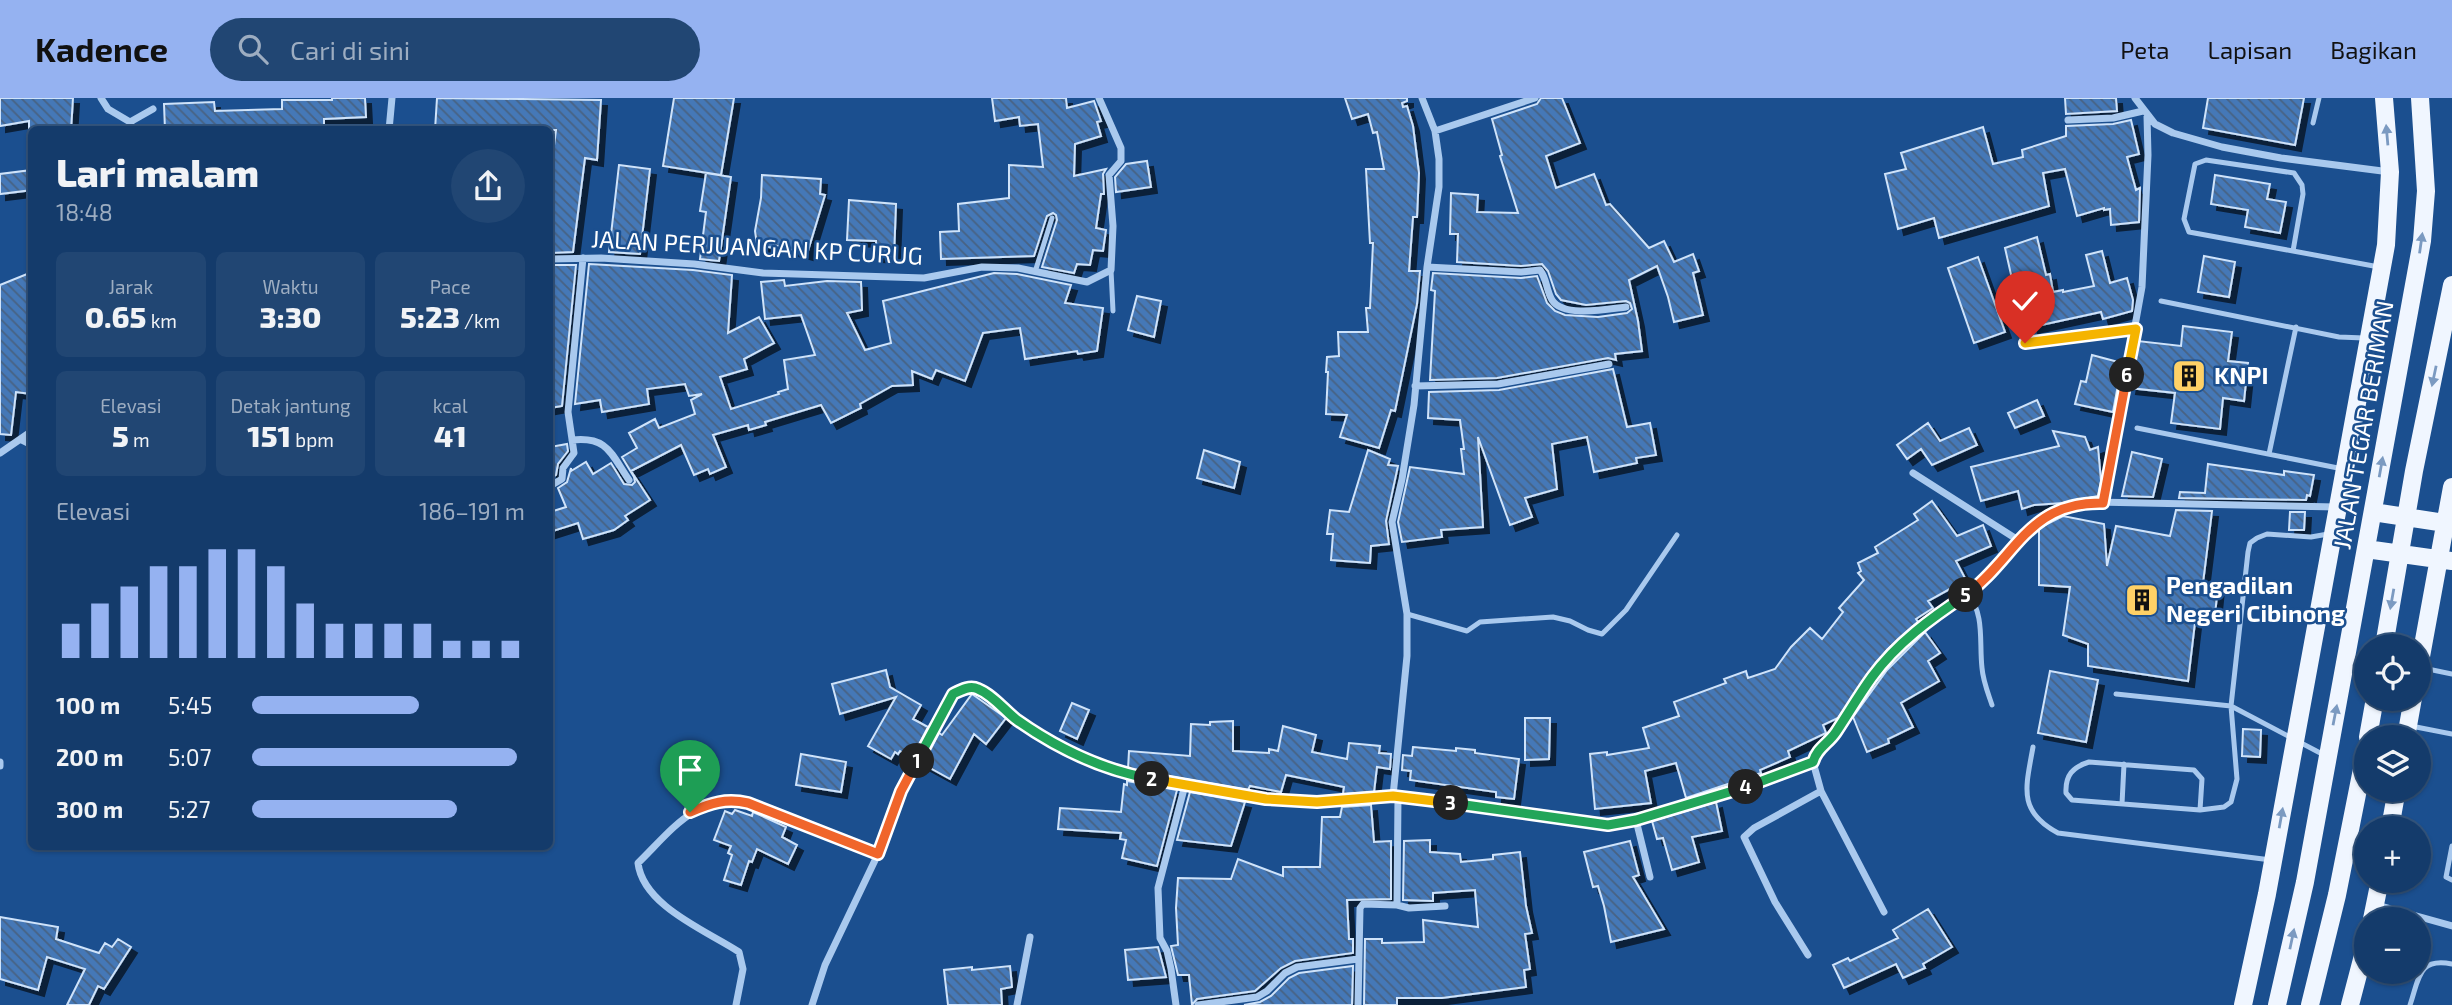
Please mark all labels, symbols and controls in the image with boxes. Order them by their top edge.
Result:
search box [210,18,700,81]
text: Kadence [35,29,168,69]
icon: search [234,30,272,68]
text: Cari di sini [290,34,410,65]
text: Peta [2120,35,2170,64]
text: Lapisan [2208,35,2292,64]
text: Bagikan [2330,35,2417,64]
one-way arrow [2381,124,2392,146]
text: Lari malam [56,149,259,195]
button: share [451,149,525,223]
text: 18:48 [56,198,113,226]
street label: JALAN PERJUANGAN KP CURUG [591,223,924,270]
one-way arrow [2416,232,2427,254]
pin [1995,271,2055,343]
text: Jarak [109,275,153,298]
text: Waktu [263,275,318,298]
text: Pace [430,275,471,298]
icon: check [2006,282,2044,320]
text: 0.65 [85,298,146,334]
text: 3:30 [260,298,321,334]
text: 5:23 [400,298,460,334]
street label: JALAN TEGAR BERIMAN [2326,298,2399,551]
text: km [146,309,177,332]
text: /km [460,309,500,332]
building icon: KNPI [2170,357,2208,395]
pin: 6 [2110,358,2144,392]
place label: KNPI [2214,360,2268,389]
text: 6 [2121,363,2132,386]
one-way arrow [2428,365,2439,387]
text: Elevasi [100,394,161,417]
text: Detak jantung [230,394,351,417]
text: kcal [433,394,468,417]
text: 5 [112,417,129,453]
text: 151 [247,417,291,453]
text: 41 [434,417,467,453]
text: m [129,428,150,451]
text: bpm [291,428,334,451]
one-way arrow [2376,456,2387,478]
text: Elevasi [56,497,130,525]
text: 186–191 m [419,497,525,525]
place label: Pengadilan Negeri Cibinong [2166,570,2345,627]
pin: 5 [1948,578,1983,612]
building icon: Pengadilan Negeri Cibinong [2123,581,2161,619]
text: 5 [1960,583,1971,606]
one-way arrow [2386,588,2397,610]
map controls [2354,634,2431,984]
button: locate [2354,634,2431,711]
text: 100 m [56,691,120,719]
text: 5:45 [168,691,212,719]
one-way arrow [2330,704,2341,726]
button: layers [2354,725,2431,802]
pin [660,740,720,812]
text: 200 m [56,743,124,771]
text: 5:07 [168,743,211,771]
pin: 1 [900,744,934,778]
text: 1 [912,749,921,772]
icon: arrive [671,751,709,789]
pin: 2 [1134,762,1170,796]
text: 2 [1146,767,1157,790]
pin: 4 [1728,770,1764,804]
text: 4 [1739,775,1752,798]
pin: 3 [1434,786,1468,820]
text: 3 [1445,791,1456,814]
text: 300 m [56,795,123,823]
text: 5:27 [168,795,210,823]
one-way arrow [2276,807,2287,829]
button: + [2354,816,2431,893]
button: − [2354,907,2431,984]
one-way arrow [2287,927,2298,949]

